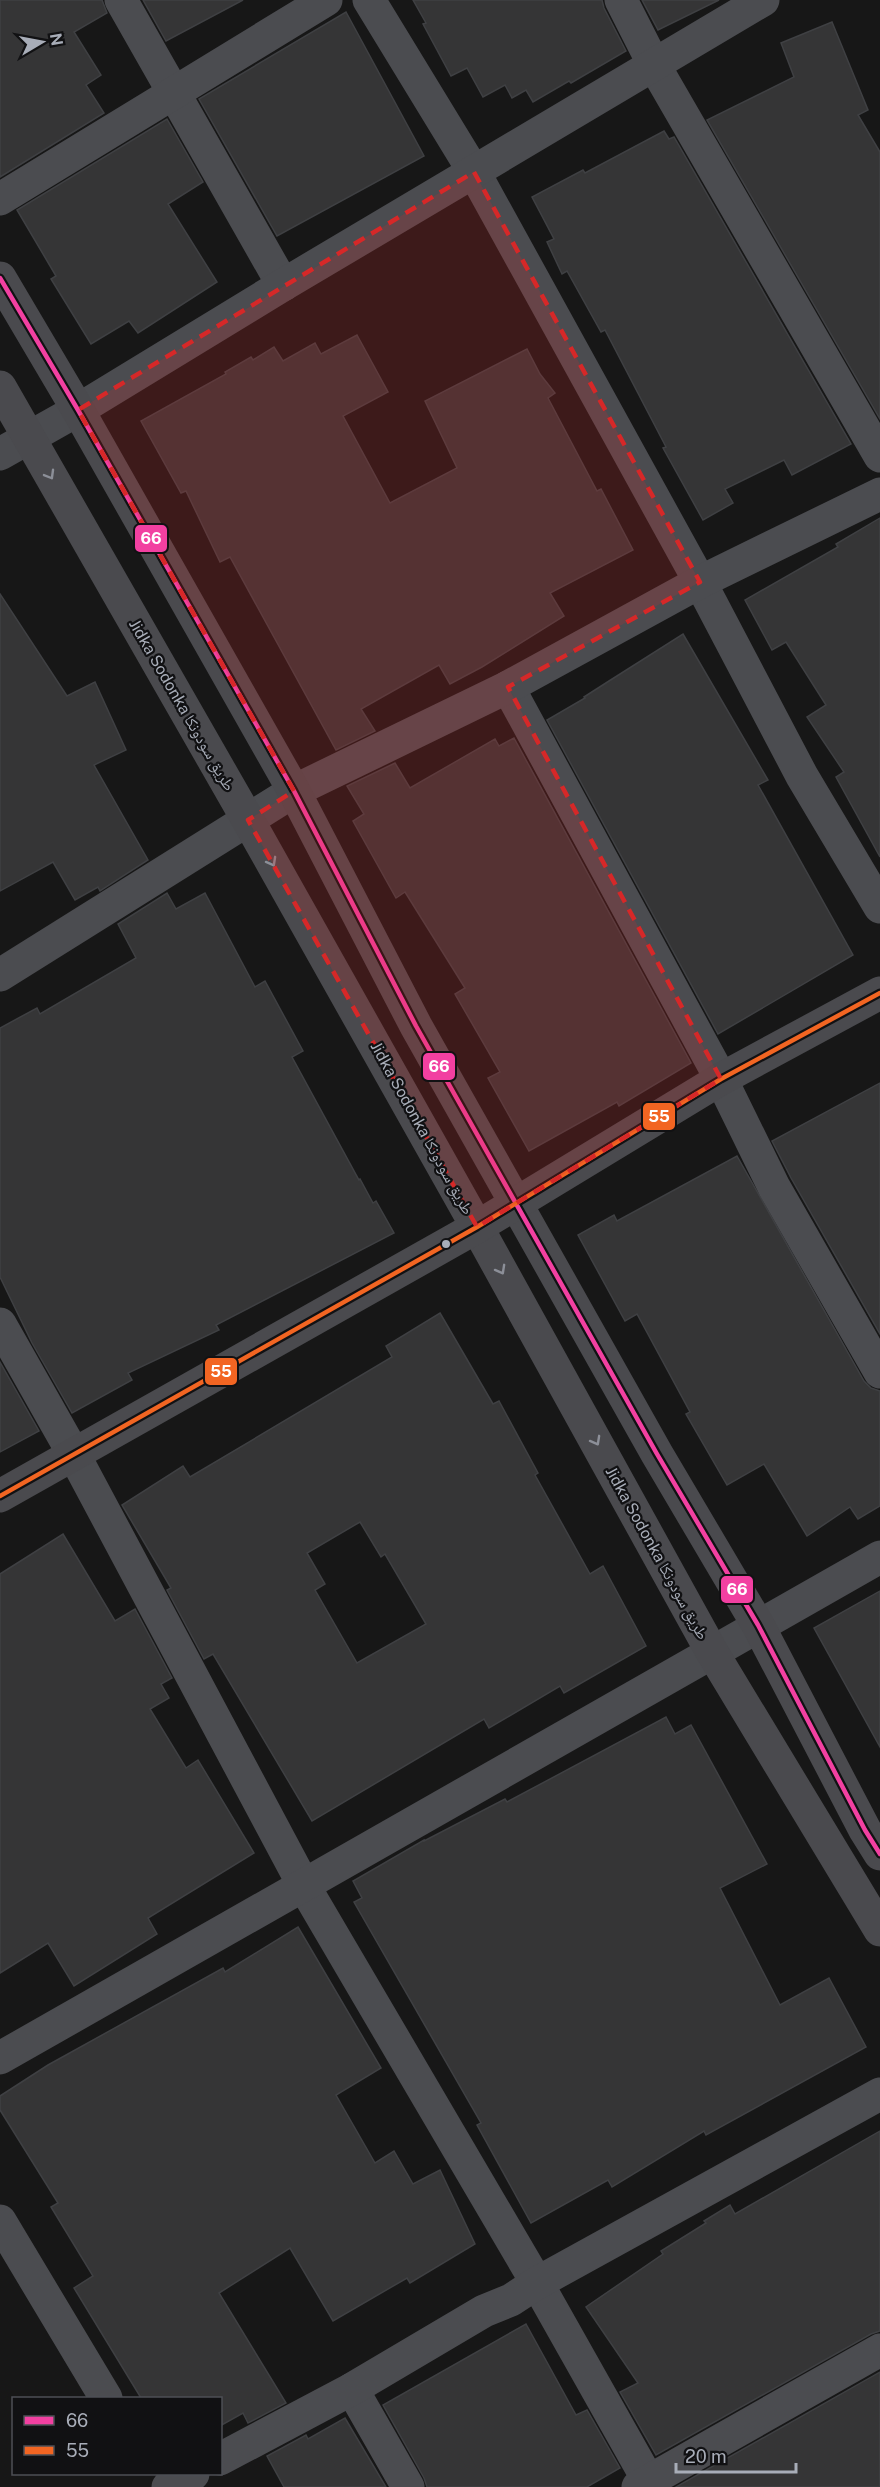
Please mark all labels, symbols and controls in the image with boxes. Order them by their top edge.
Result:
north arrow [12,12,72,72]
text: N [46,32,67,47]
one-way arrow [43,468,54,479]
line badge: 66 [134,524,168,553]
text: 66 [140,529,162,548]
street label: Jidka Sodonka طريق سودونكا [124,616,239,795]
one-way arrow [265,856,277,867]
street label: Jidka Sodonka طريق سودونكا [366,1038,478,1218]
line badge: 66 [422,1052,456,1081]
text: 66 [428,1057,450,1076]
line badge: 55 [642,1102,676,1131]
text: 55 [648,1107,670,1126]
unlabelled marker [440,1238,452,1250]
one-way arrow [494,1264,506,1275]
line badge: 55 [204,1357,238,1386]
text: 55 [210,1362,232,1381]
one-way arrow [588,1435,600,1446]
street label: Jidka Sodonka طريق سودونكا [601,1463,713,1643]
line badge: 66 [720,1575,754,1604]
text: 66 [726,1580,748,1599]
legend [12,2397,222,2475]
text: 66 [66,2410,88,2431]
scale bar [676,2436,796,2474]
text: 55 [66,2440,89,2461]
text: 20 m [685,2446,727,2467]

